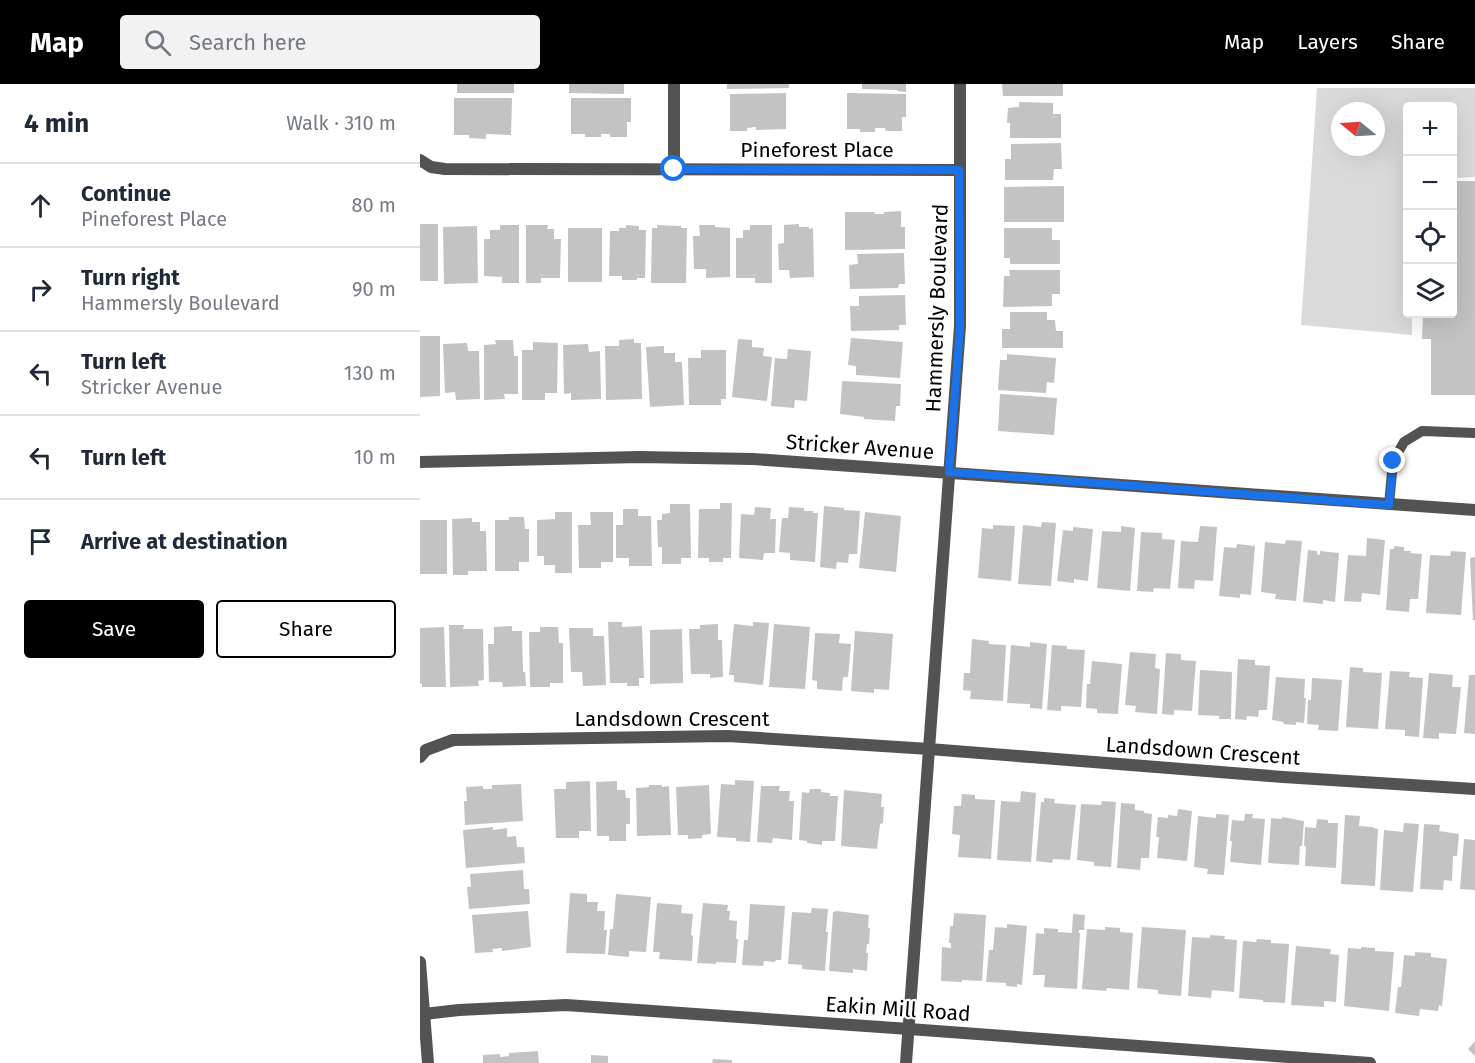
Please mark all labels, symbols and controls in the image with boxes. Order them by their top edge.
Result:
search box [120,15,540,69]
text: Map [30,26,84,59]
icon: search [141,26,174,59]
text: Search here [189,29,307,56]
text: Map [1224,29,1264,55]
text: Layers [1297,29,1358,55]
text: Share [1391,29,1445,55]
north arrow [1331,102,1385,156]
map controls [1403,102,1457,318]
button: + [1403,102,1457,156]
text: 4 min [24,108,89,139]
text: Walk · 310 m [286,111,396,135]
street label: Pineforest Place [740,137,894,163]
route start [660,155,686,181]
button: − [1403,156,1457,210]
text: Continue [81,180,171,207]
icon: ahead [24,189,57,222]
text: 80 m [351,193,396,217]
street label: Hammersly Boulevard [920,203,954,413]
text: Pineforest Place [81,207,227,231]
button: locate [1403,210,1457,264]
text: Turn right [81,264,180,291]
button: layers [1403,264,1457,318]
icon: right [24,273,57,306]
text: 90 m [352,277,396,301]
text: Hammersly Boulevard [81,291,280,315]
text: Turn left [81,348,166,375]
icon: left [24,357,57,390]
text: 130 m [344,361,396,385]
text: Stricker Avenue [81,375,222,399]
street label: Stricker Avenue [785,429,935,465]
icon: left [24,441,57,474]
text: Turn left [81,444,166,471]
text: 10 m [354,445,396,469]
route end [1379,447,1405,473]
icon: arrive [24,525,57,558]
text: Arrive at destination [81,528,288,555]
button: Save [24,600,204,658]
button: Share [216,600,396,658]
street label: Landsdown Crescent [574,706,770,732]
street label: Landsdown Crescent [1105,731,1302,771]
street label: Eakin Mill Road [825,991,971,1027]

